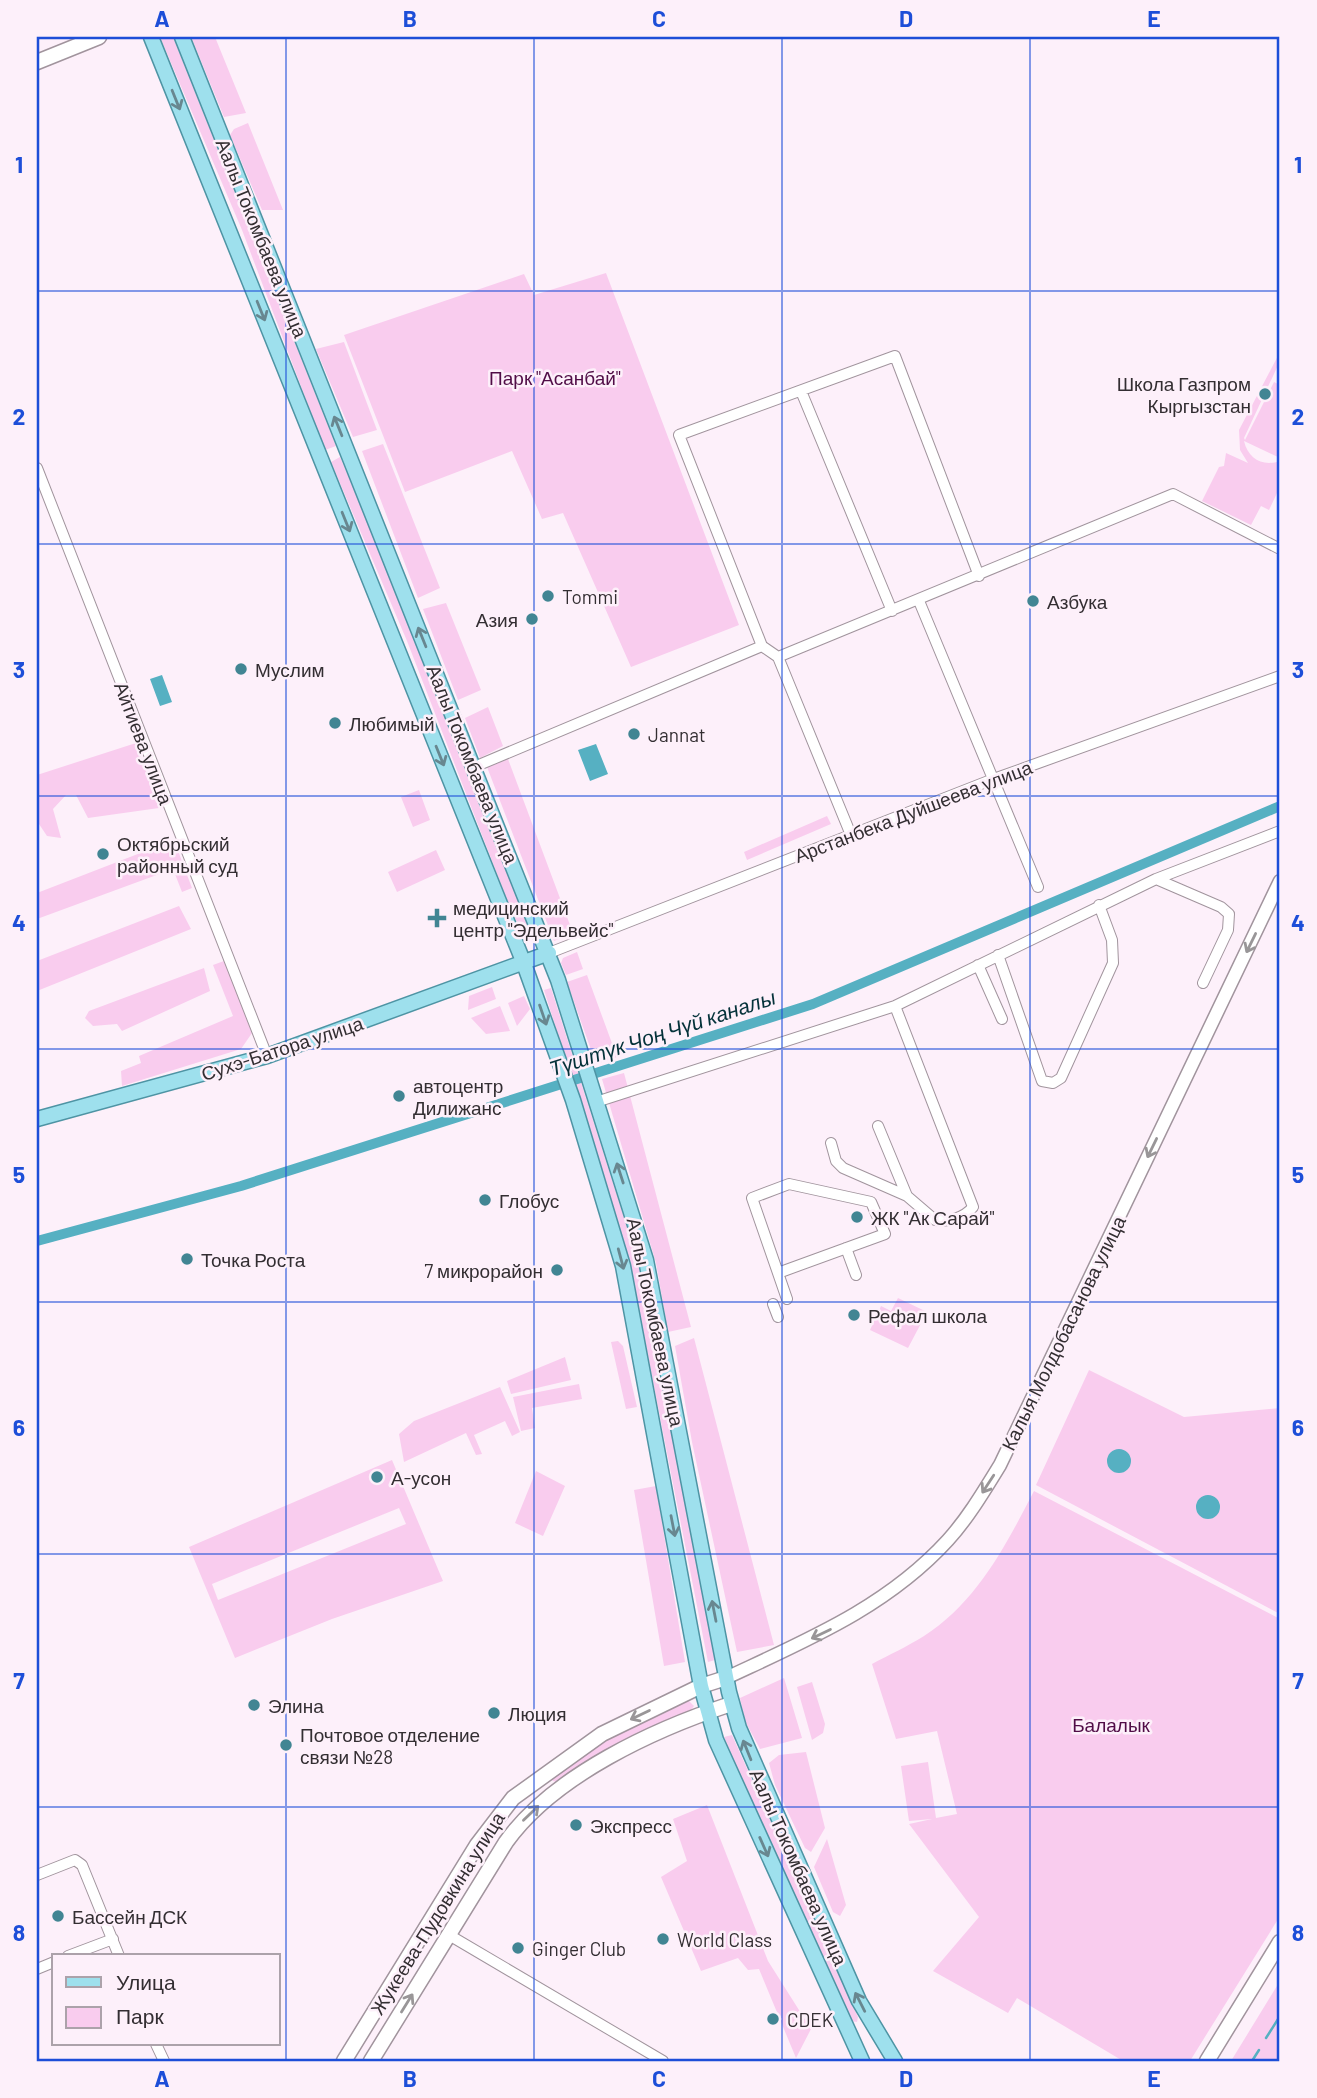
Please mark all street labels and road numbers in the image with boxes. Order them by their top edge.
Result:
street label: Аалы Токомбаева улица [212,135,313,341]
street label: Аалы Токомбаева улица [423,661,524,867]
street label: Айтиева улица [110,678,178,808]
street label: Арстанбека Дуйшеева улица [791,755,1036,867]
street label: Сухэ-Батора улица [198,1011,366,1085]
street label: Калыя Молдобасанова улица [996,1212,1130,1454]
street label: Аалы Токомбаева улица [623,1216,689,1429]
street label: Аалы Токомбаева улица [745,1765,853,1969]
street label: Жукеева-Пудовкина улица [365,1807,509,2019]

